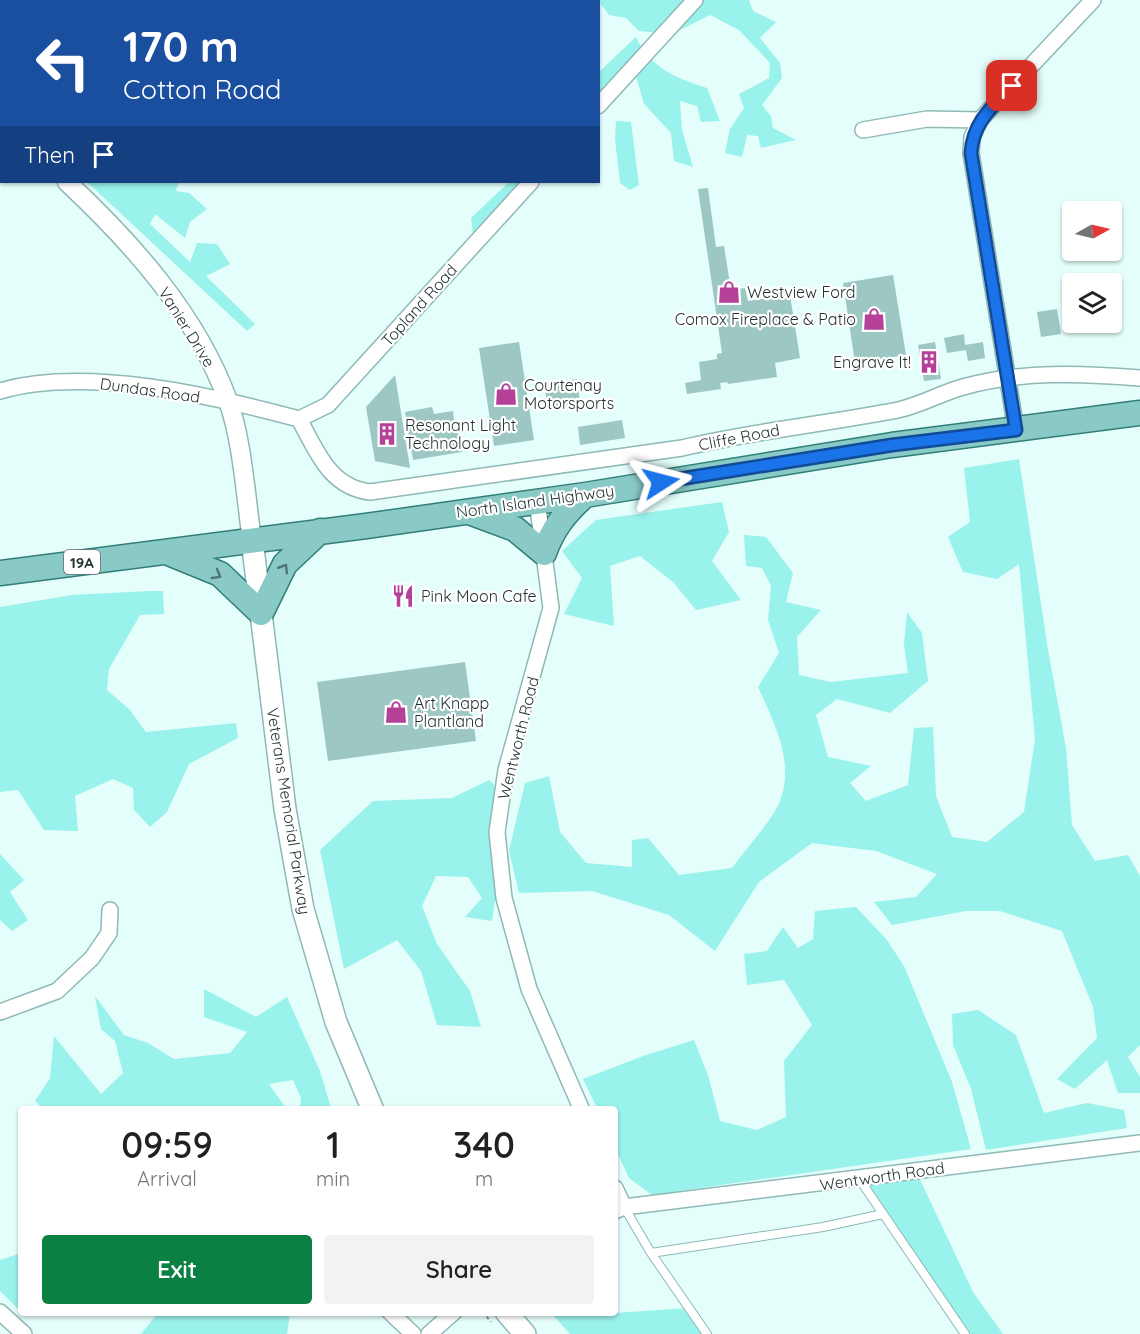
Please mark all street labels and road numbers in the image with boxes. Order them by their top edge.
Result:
street label: Topland Road [377,260,461,350]
street label: Vanier Drive [154,283,220,371]
street label: Dundas Road [99,373,201,407]
street label: Cliffe Road [697,419,781,455]
street label: North Island Highway [455,480,615,522]
road number: 19A [64,550,100,574]
street label: Wentworth Road [493,674,543,802]
street label: Veterans Memorial Parkway [263,706,315,916]
street label: Wentworth Road [818,1157,946,1195]

